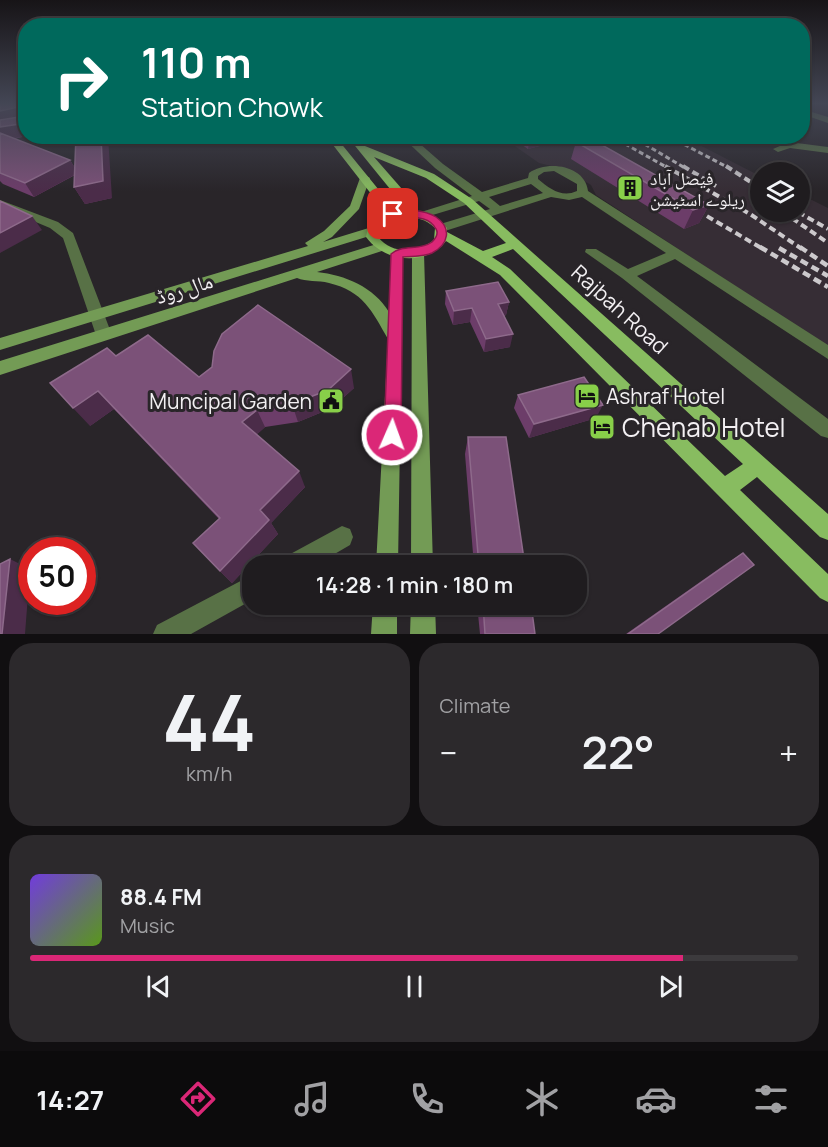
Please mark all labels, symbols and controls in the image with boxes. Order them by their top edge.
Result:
text: 110 m [141,33,252,91]
icon: right [42,42,120,120]
text: Station Chowk [141,88,323,125]
map controls [750,162,810,222]
button: layers [750,162,810,222]
place label: فیصل آباد ریلوے اسٹیشن [650,166,745,211]
building icon: فیصل آباد ریلوے اسٹیشن [615,173,645,203]
pin [367,188,418,239]
icon: arrive [376,197,409,230]
street label: Rajbah Road [566,258,674,360]
street label: مال روڈ [152,266,216,310]
hotel icon: Ashraf Hotel [572,381,602,411]
place label: Ashraf Hotel [606,382,725,410]
public building icon: Muncipal Garden [316,386,346,416]
place label: Muncipal Garden [149,387,312,415]
position arrow [360,403,424,467]
place label: Chenab Hotel [622,409,786,445]
hotel icon: Chenab Hotel [587,412,617,442]
speed limit sign: 50 [18,537,96,615]
text: 14:28 · 1 min · 180 m [316,570,513,600]
text: 44 [162,668,256,774]
text: Climate [440,692,511,719]
text: 22° [582,721,655,783]
text: − [440,730,457,775]
text: + [779,730,798,775]
text: km/h [186,760,233,787]
text: 88.4 FM [120,882,202,912]
text: Music [120,912,175,939]
icon: previous [142,970,175,1003]
icon: pause [398,970,431,1003]
icon: next [654,970,687,1003]
icon: directions [177,1078,219,1120]
icon: music [291,1078,333,1120]
icon: phone [406,1078,448,1120]
icon: climate [521,1078,563,1120]
icon: car [635,1078,677,1120]
icon: filters [750,1078,792,1120]
text: 14:27 [36,1081,104,1118]

